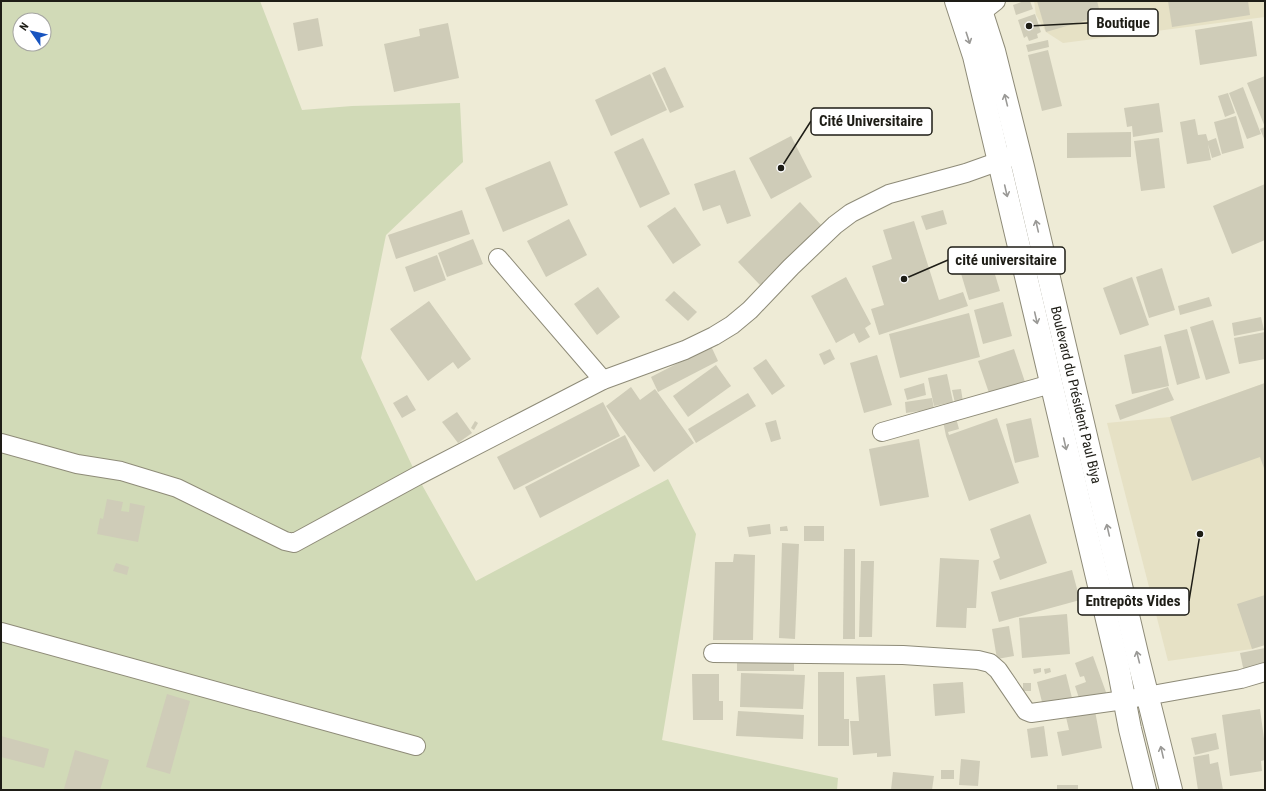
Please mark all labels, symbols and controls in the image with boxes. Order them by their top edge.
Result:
callout: Boutique [1088,9,1158,36]
north arrow [12,12,52,52]
text: Boutique [1096,14,1150,32]
text: N [17,20,32,33]
one-way arrow [965,31,972,44]
one-way arrow [1002,94,1009,107]
callout: Cité Universitaire [811,108,932,135]
text: Cité Universitaire [819,112,923,130]
one-way arrow [1002,184,1010,197]
one-way arrow [1033,220,1041,233]
callout: cité universitaire [948,247,1065,274]
text: cité universitaire [955,251,1057,269]
street label: Boulevard du Président Paul Biya [1048,304,1105,485]
one-way arrow [1032,311,1040,324]
one-way arrow [1062,438,1070,451]
one-way arrow [1104,524,1111,537]
callout: Entrepôts Vides [1078,588,1189,615]
text: Entrepôts Vides [1086,592,1181,610]
one-way arrow [1133,650,1141,663]
one-way arrow [1157,746,1165,759]

